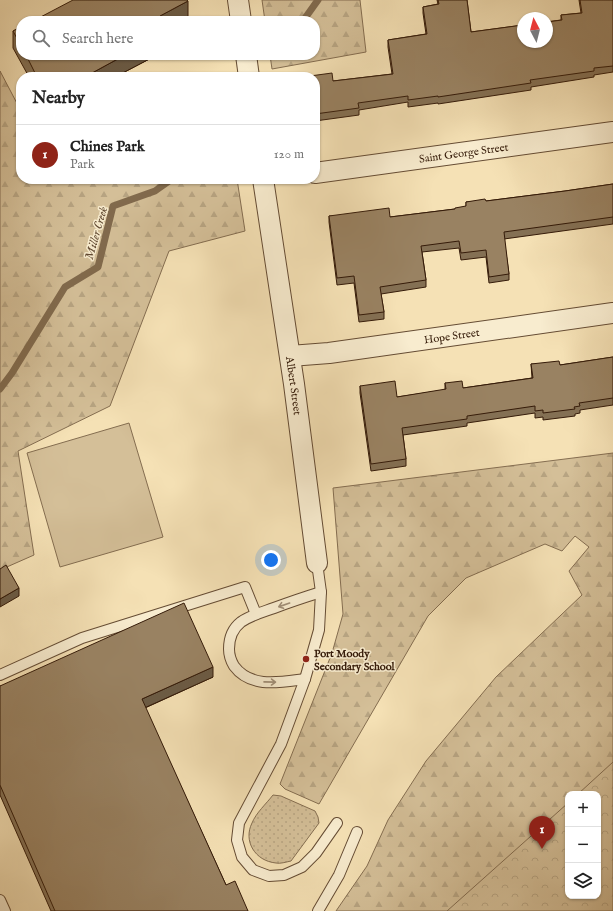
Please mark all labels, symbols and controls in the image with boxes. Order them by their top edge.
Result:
north arrow [517,12,553,48]
search box [16,16,320,60]
icon: search [30,27,52,49]
text: Search here [62,29,133,48]
text: Nearby [32,88,85,109]
text: Chines Park [70,137,145,156]
street label: Saint George Street [418,140,509,167]
text: 1 [43,146,47,163]
text: 120 m [274,146,304,163]
text: Park [70,156,95,173]
water label: Miller Creek [82,205,111,261]
street label: Hope Street [423,326,481,348]
street label: Albert Street [282,355,304,416]
your location [261,550,281,570]
one-way arrow [278,601,290,609]
place label: Port Moody Secondary School [314,647,396,674]
marker: Port Moody Secondary School [301,654,311,664]
one-way arrow [263,679,276,686]
map controls [565,791,601,899]
button: + [565,791,601,827]
pin: 1 [529,816,555,849]
button: − [565,827,601,863]
button: layers [565,863,601,899]

